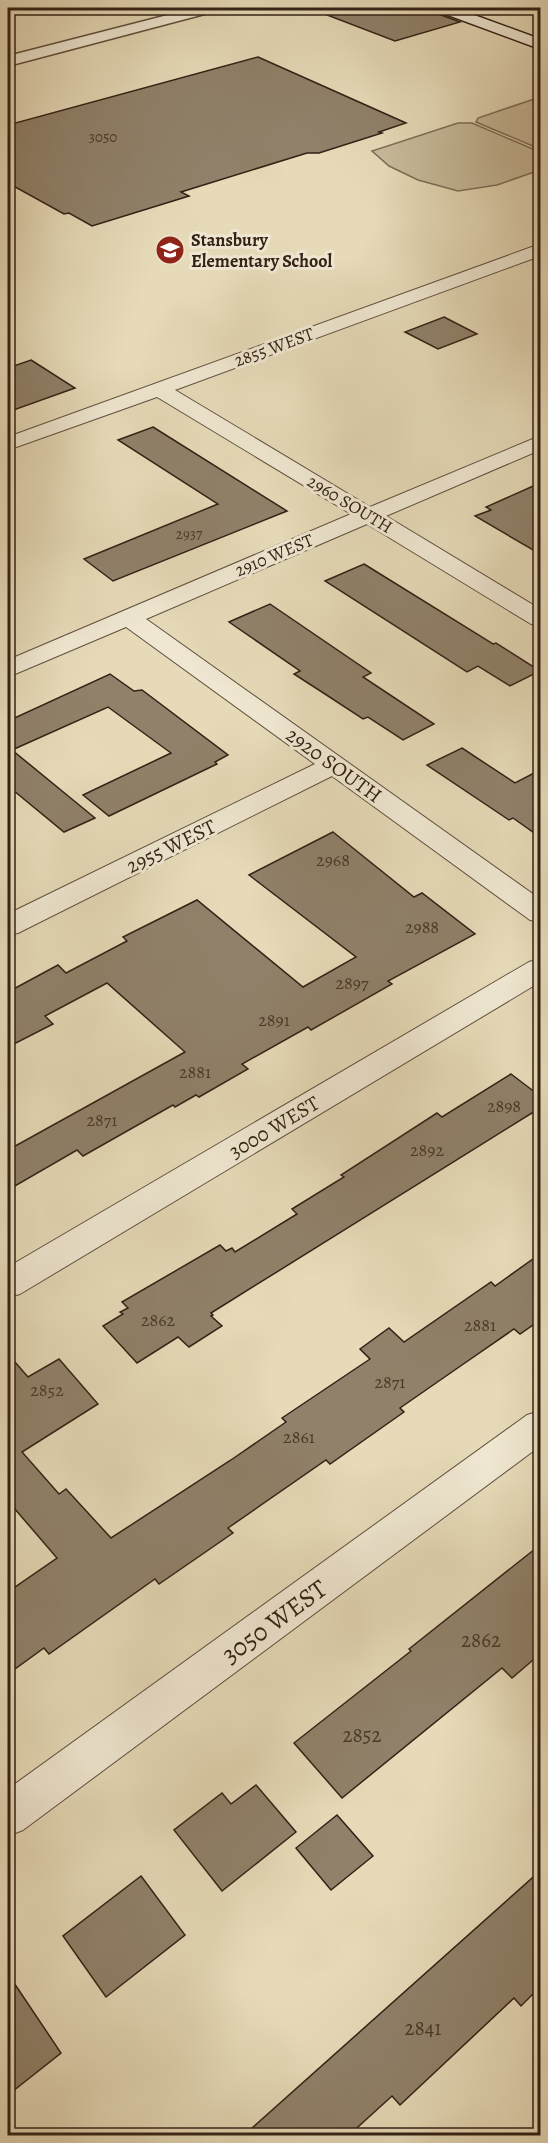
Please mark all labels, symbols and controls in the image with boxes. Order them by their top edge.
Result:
house number: 3050 [89,127,117,147]
place label: Stansbury Elementary School [191,228,333,273]
school or university icon: Stansbury Elementary School [154,234,186,266]
street label: 2855 WEST [231,321,317,372]
street label: 2960 SOUTH [303,469,397,539]
house number: 2937 [176,524,203,544]
street label: 2910 WEST [231,528,317,582]
street label: 2920 SOUTH [280,721,388,809]
street label: 2955 WEST [122,812,221,880]
house number: 2968 [316,848,350,872]
house number: 2988 [405,915,439,939]
house number: 2897 [335,971,369,995]
house number: 2891 [258,1008,290,1032]
house number: 2881 [179,1060,211,1084]
street label: 3000 WEST [223,1089,325,1165]
house number: 2898 [487,1094,521,1118]
house number: 2871 [87,1108,118,1132]
house number: 2892 [410,1138,444,1162]
house number: 2862 [141,1308,176,1332]
house number: 2881 [464,1313,496,1337]
house number: 2871 [375,1370,406,1394]
house number: 2852 [30,1378,64,1402]
house number: 2861 [283,1425,315,1449]
street label: 3050 WEST [214,1571,334,1672]
house number: 2862 [461,1626,501,1654]
house number: 2852 [342,1721,382,1749]
house number: 2841 [405,2014,441,2042]

